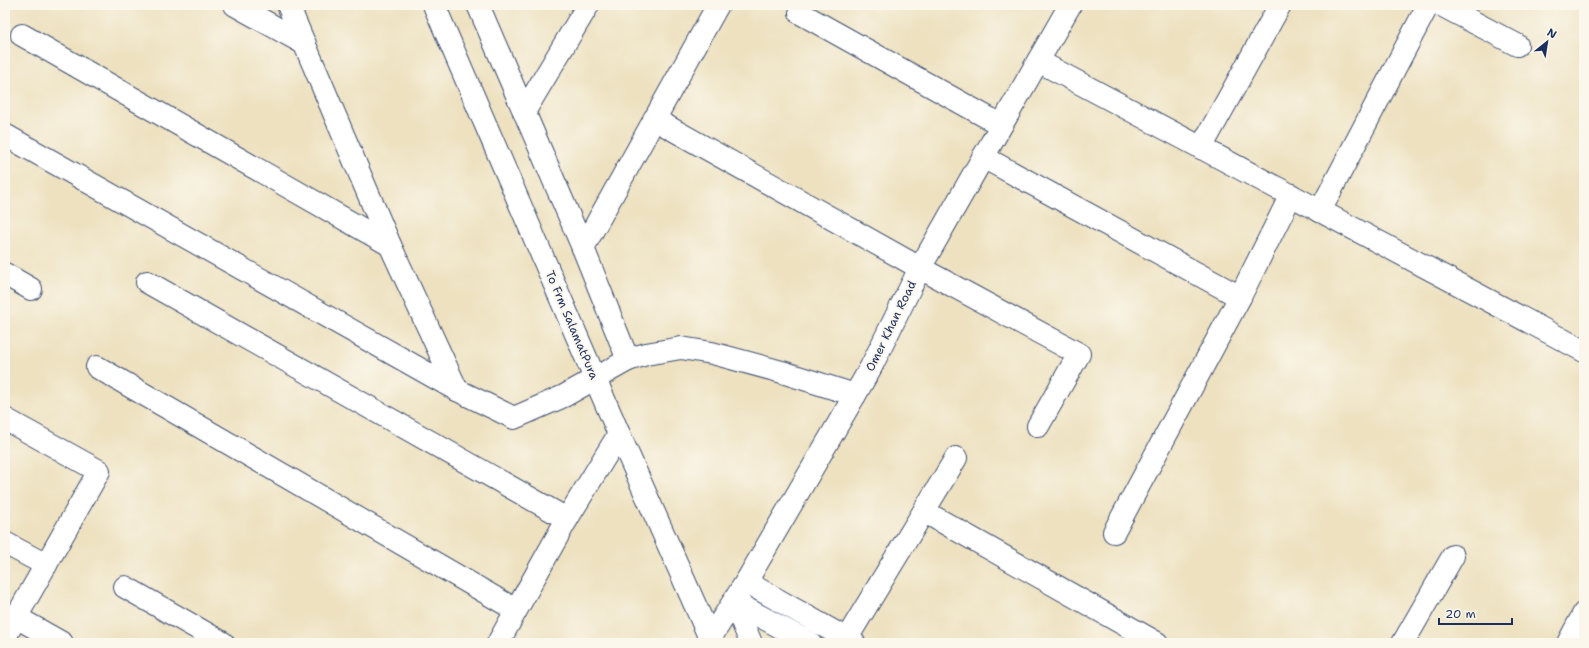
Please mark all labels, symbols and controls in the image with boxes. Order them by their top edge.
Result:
north arrow [1527,22,1567,62]
text: N [1544,25,1560,43]
street label: To Frm SalamatPura [542,268,602,382]
street label: Omer Khan Road [862,278,920,374]
scale bar [1439,600,1512,626]
text: 20 m [1445,606,1476,622]

